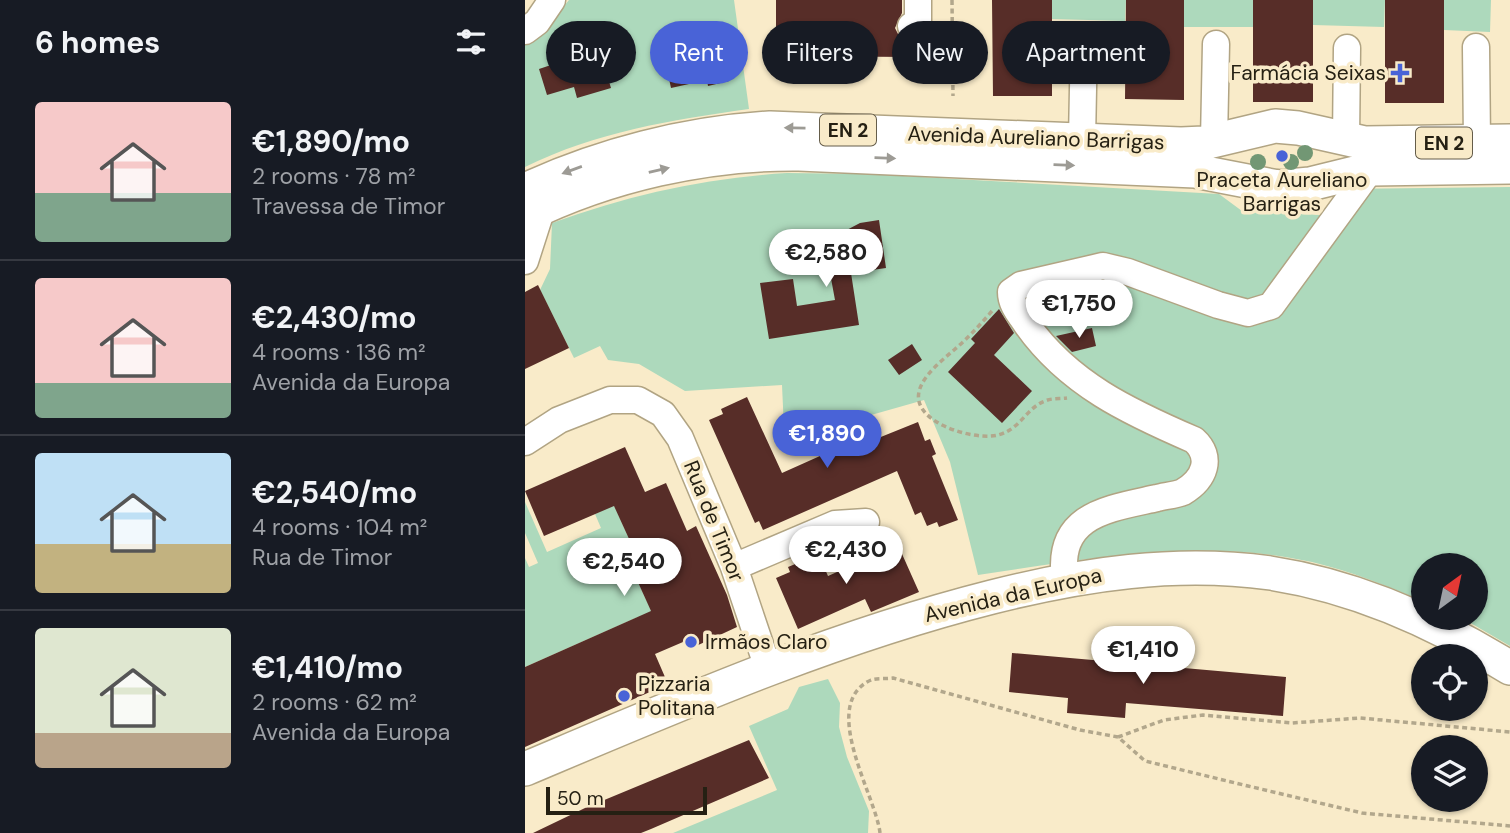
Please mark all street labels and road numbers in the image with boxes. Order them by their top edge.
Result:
road number: EN 2 [820,114,876,146]
street label: Avenida Aureliano Barrigas [907,120,1165,156]
road number: EN 2 [1416,127,1472,158]
street label: Rua de Timor [677,456,751,586]
street label: Avenida da Europa [922,561,1104,629]

